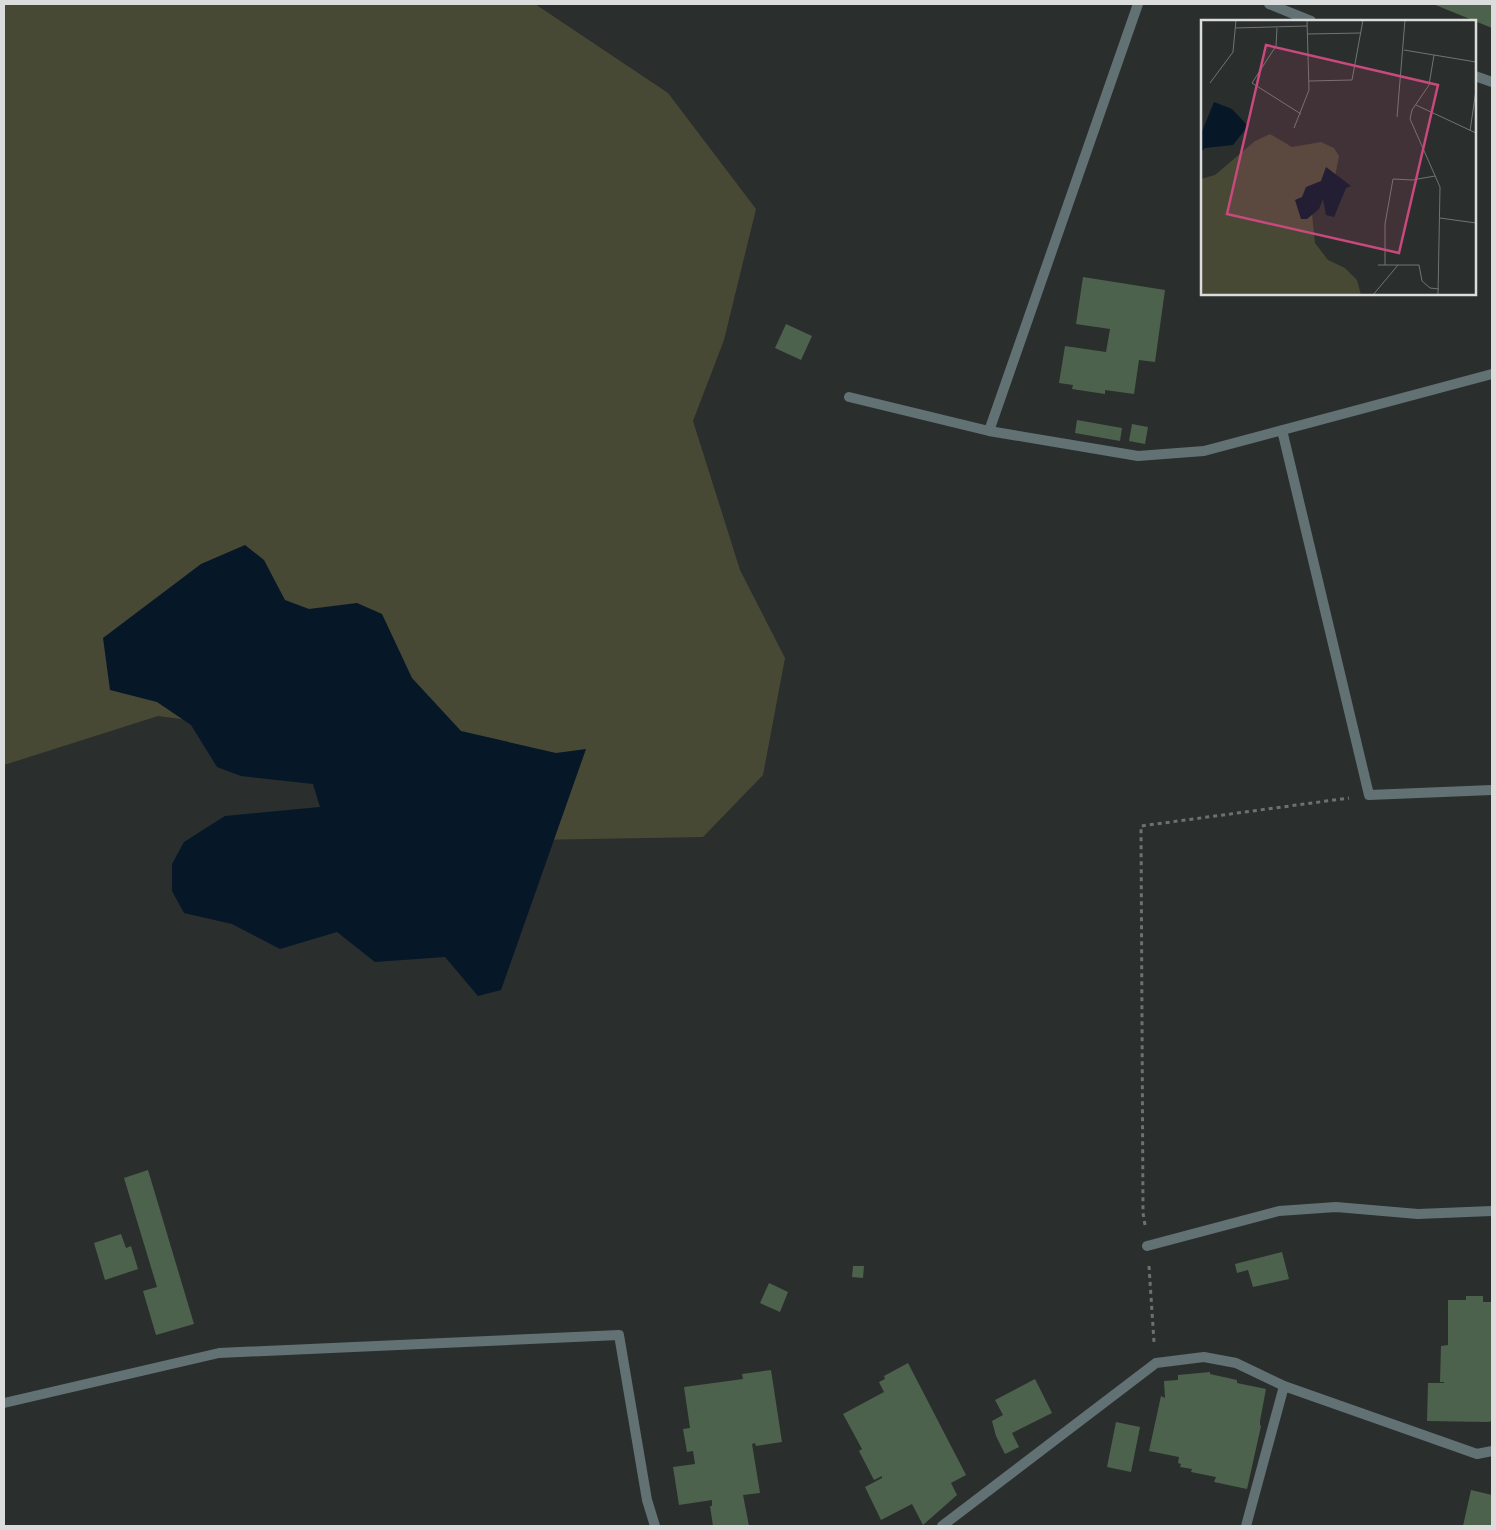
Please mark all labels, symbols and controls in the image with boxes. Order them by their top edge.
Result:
inset map [1201,20,1476,295]

